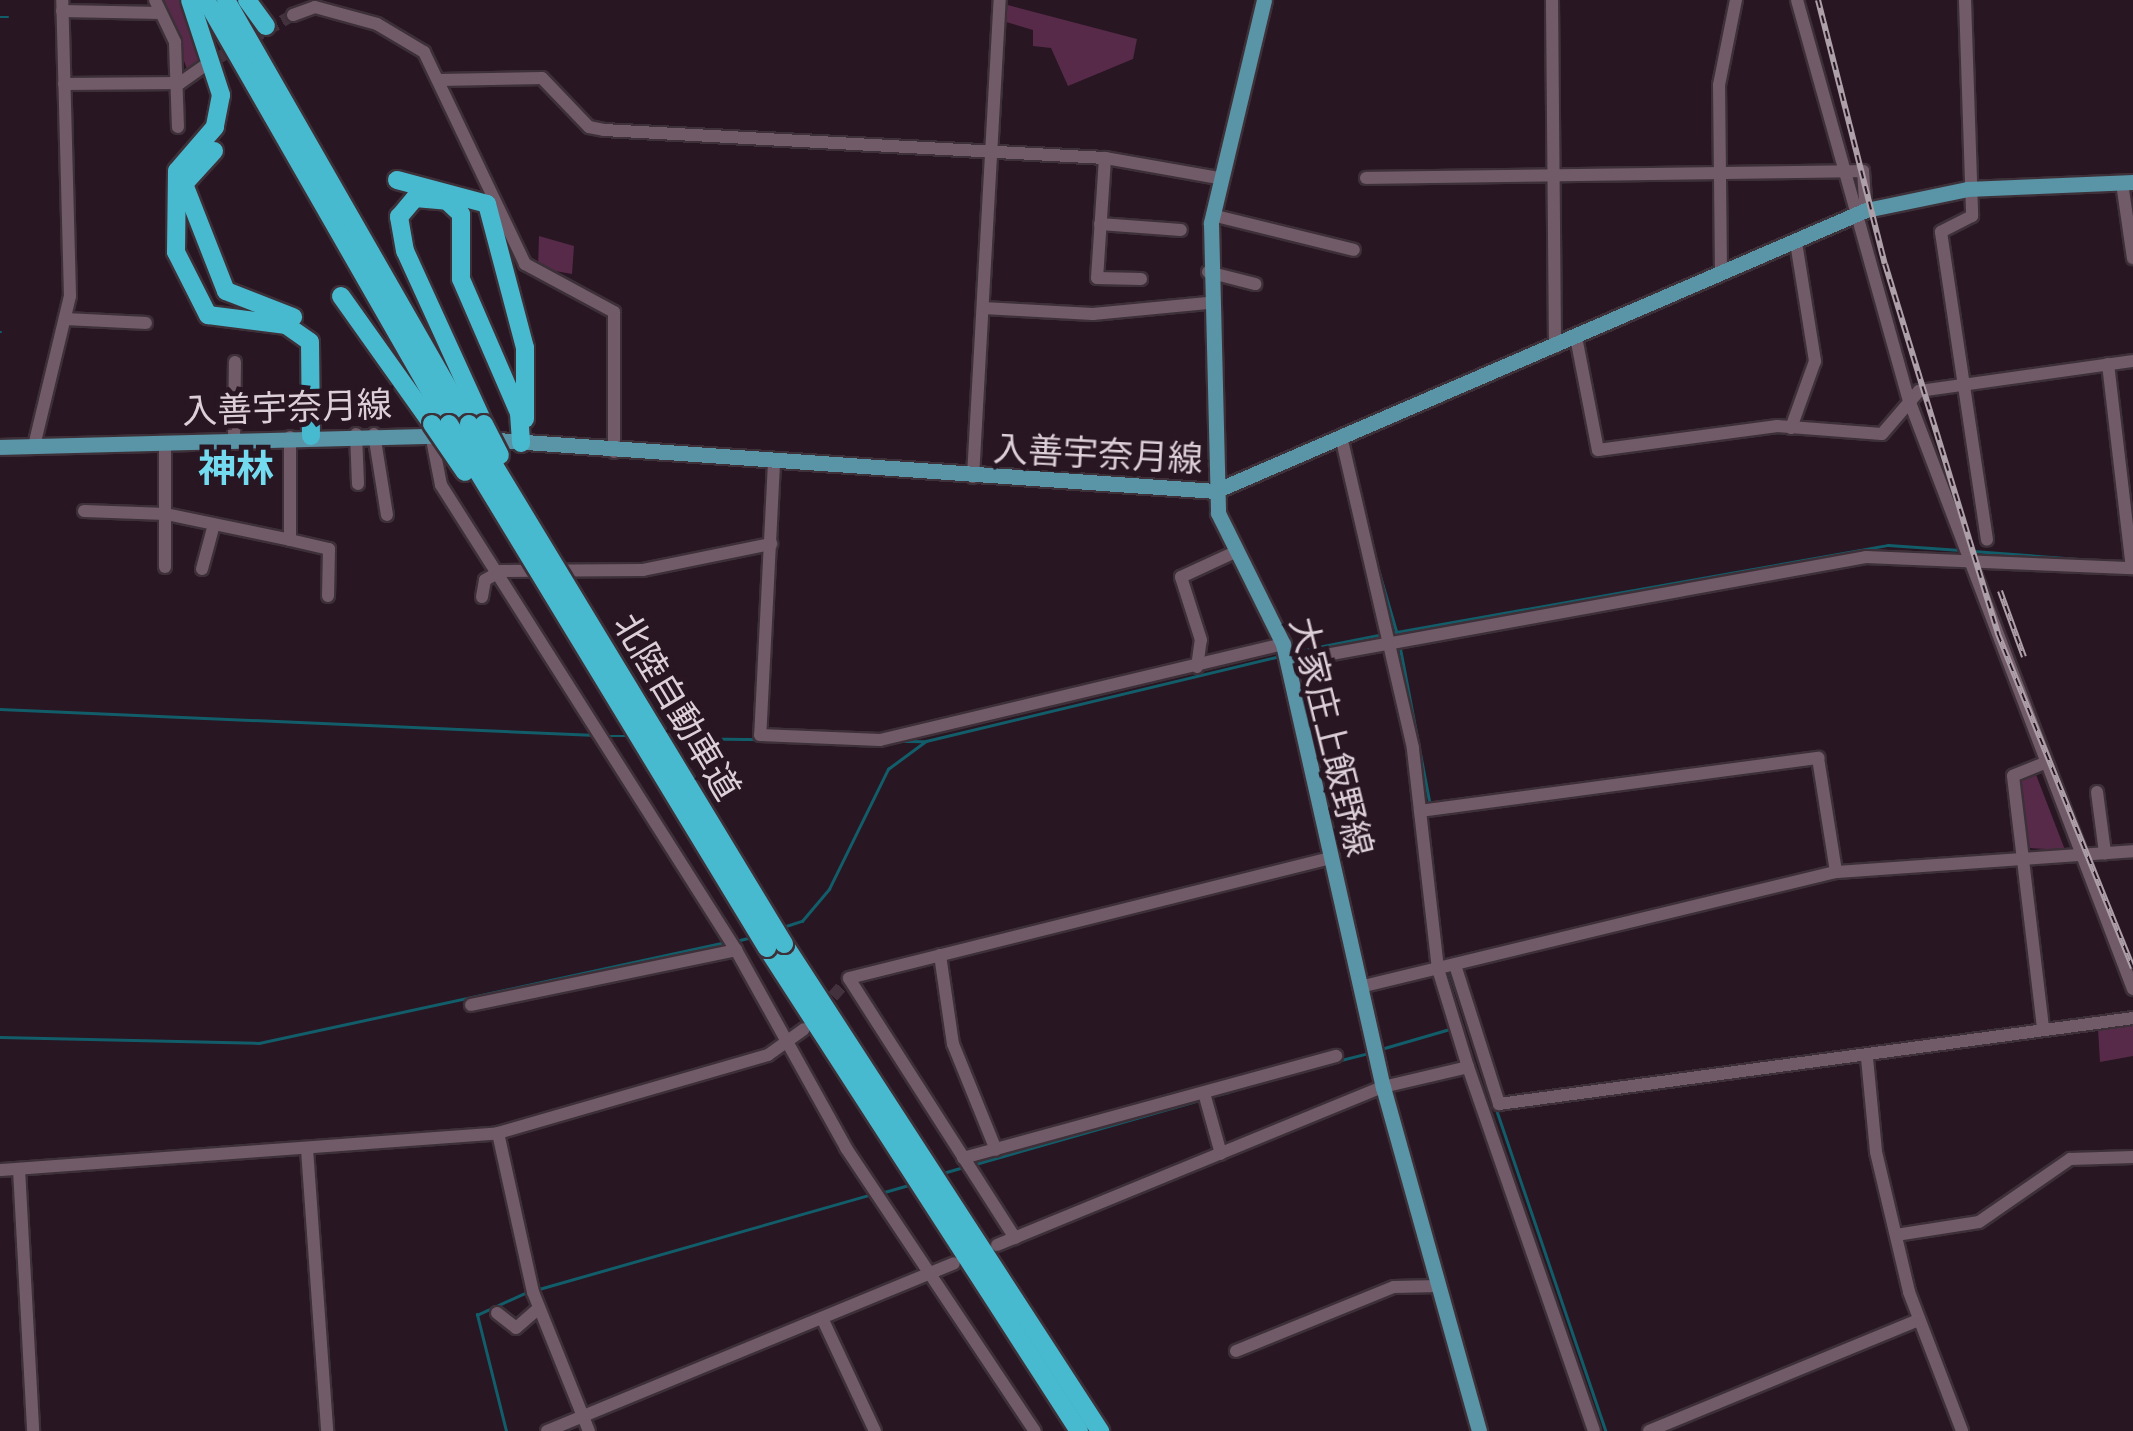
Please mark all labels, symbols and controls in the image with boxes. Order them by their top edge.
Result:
street label: 入善宇奈月線 [181,383,393,433]
street label: 入善宇奈月線 [992,428,1204,480]
district label: 神林 [198,447,274,493]
street label: 北陸自動車道 [605,606,749,808]
street label: 大家庄上飯野線 [1281,613,1381,861]

